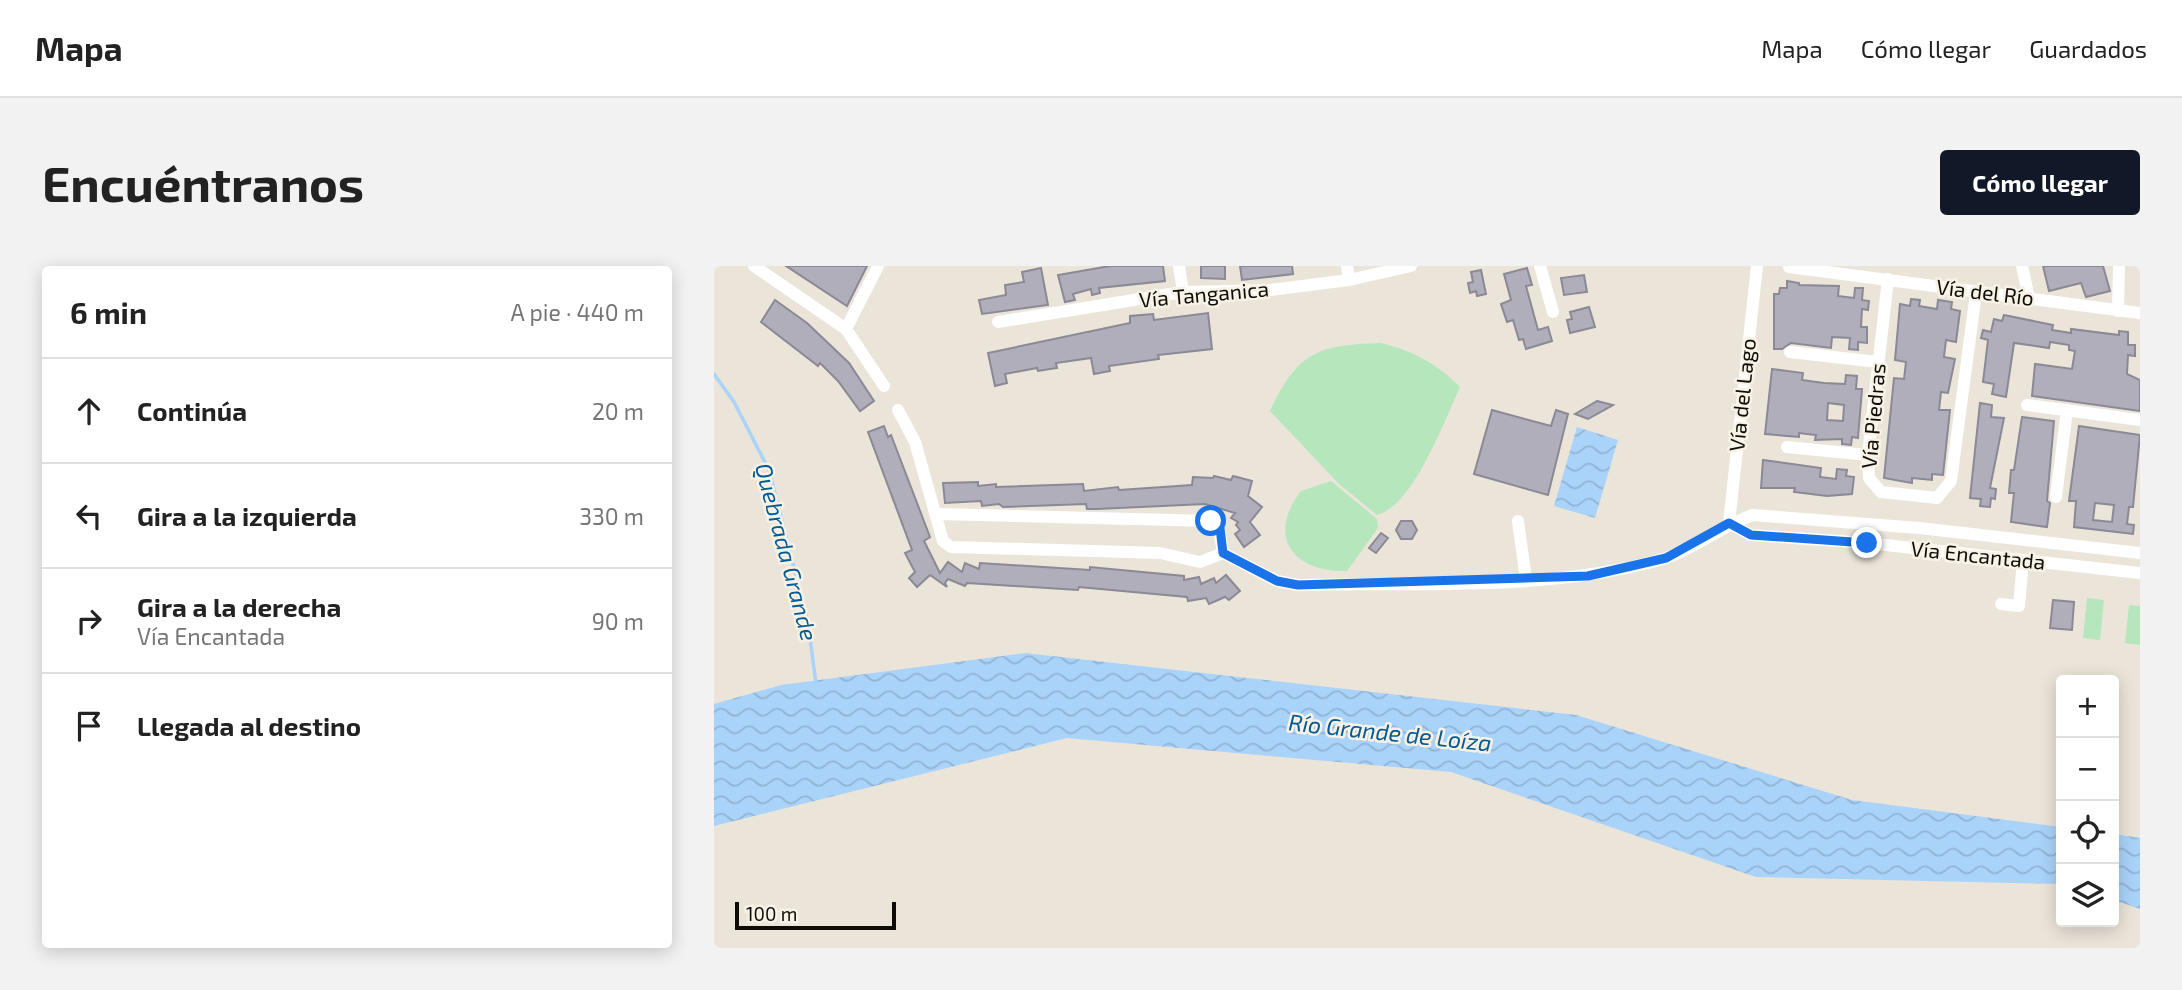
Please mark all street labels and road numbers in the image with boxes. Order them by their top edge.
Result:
street label: Vía del Río [1935,273,2035,310]
street label: Vía Tanganica [1138,275,1270,312]
street label: Vía del Lago [1723,337,1760,453]
street label: Vía Piedras [1855,362,1890,470]
street label: Vía Encantada [1910,535,2047,574]

